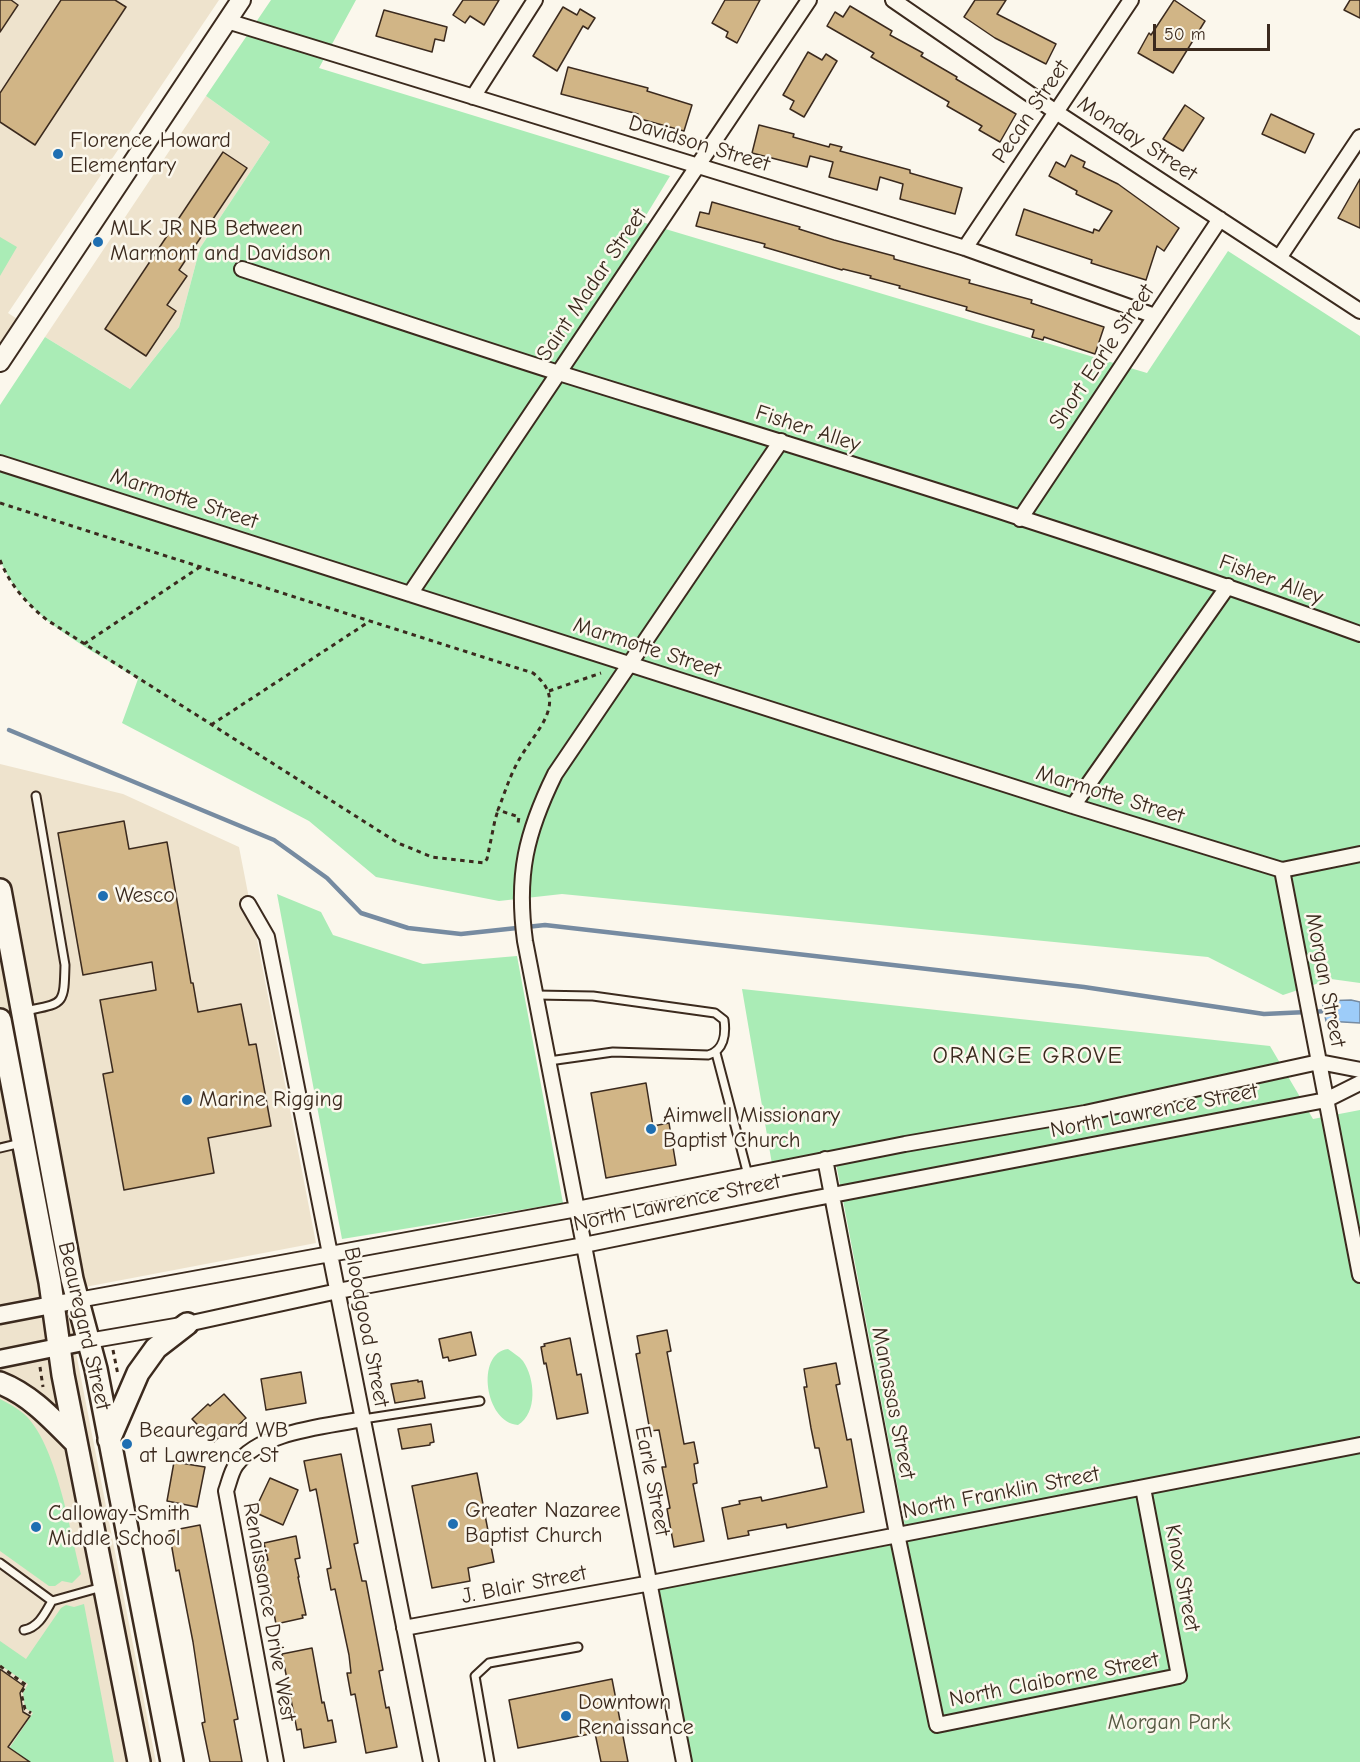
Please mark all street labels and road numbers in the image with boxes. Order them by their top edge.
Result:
street label: Pecan Street [987,55,1075,169]
street label: Monday Street [1072,90,1202,188]
street label: Davidson Street [625,110,773,178]
street label: Saint Madar Street [531,204,653,366]
street label: Short Earle Street [1044,279,1160,435]
street label: Fisher Alley [752,400,864,458]
street label: Marmotte Street [107,463,261,535]
street label: Fisher Alley [1215,549,1327,611]
street label: Marmotte Street [570,612,724,684]
street label: Marmotte Street [1033,760,1187,830]
street label: Morgan Street [1299,911,1351,1049]
street label: North Lawrence Street [1048,1078,1260,1144]
street label: North Lawrence Street [571,1168,783,1238]
street label: Beauregard Street [52,1239,116,1413]
street label: Bloodgood Street [338,1245,394,1409]
street label: Manassas Street [865,1325,921,1481]
street label: Earle Street [628,1424,676,1538]
street label: North Franklin Street [900,1461,1102,1525]
street label: Renaissance Drive West [237,1500,301,1724]
street label: Knox Street [1159,1522,1205,1634]
street label: J. Blair Street [459,1560,589,1610]
street label: North Claiborne Street [947,1647,1161,1713]

